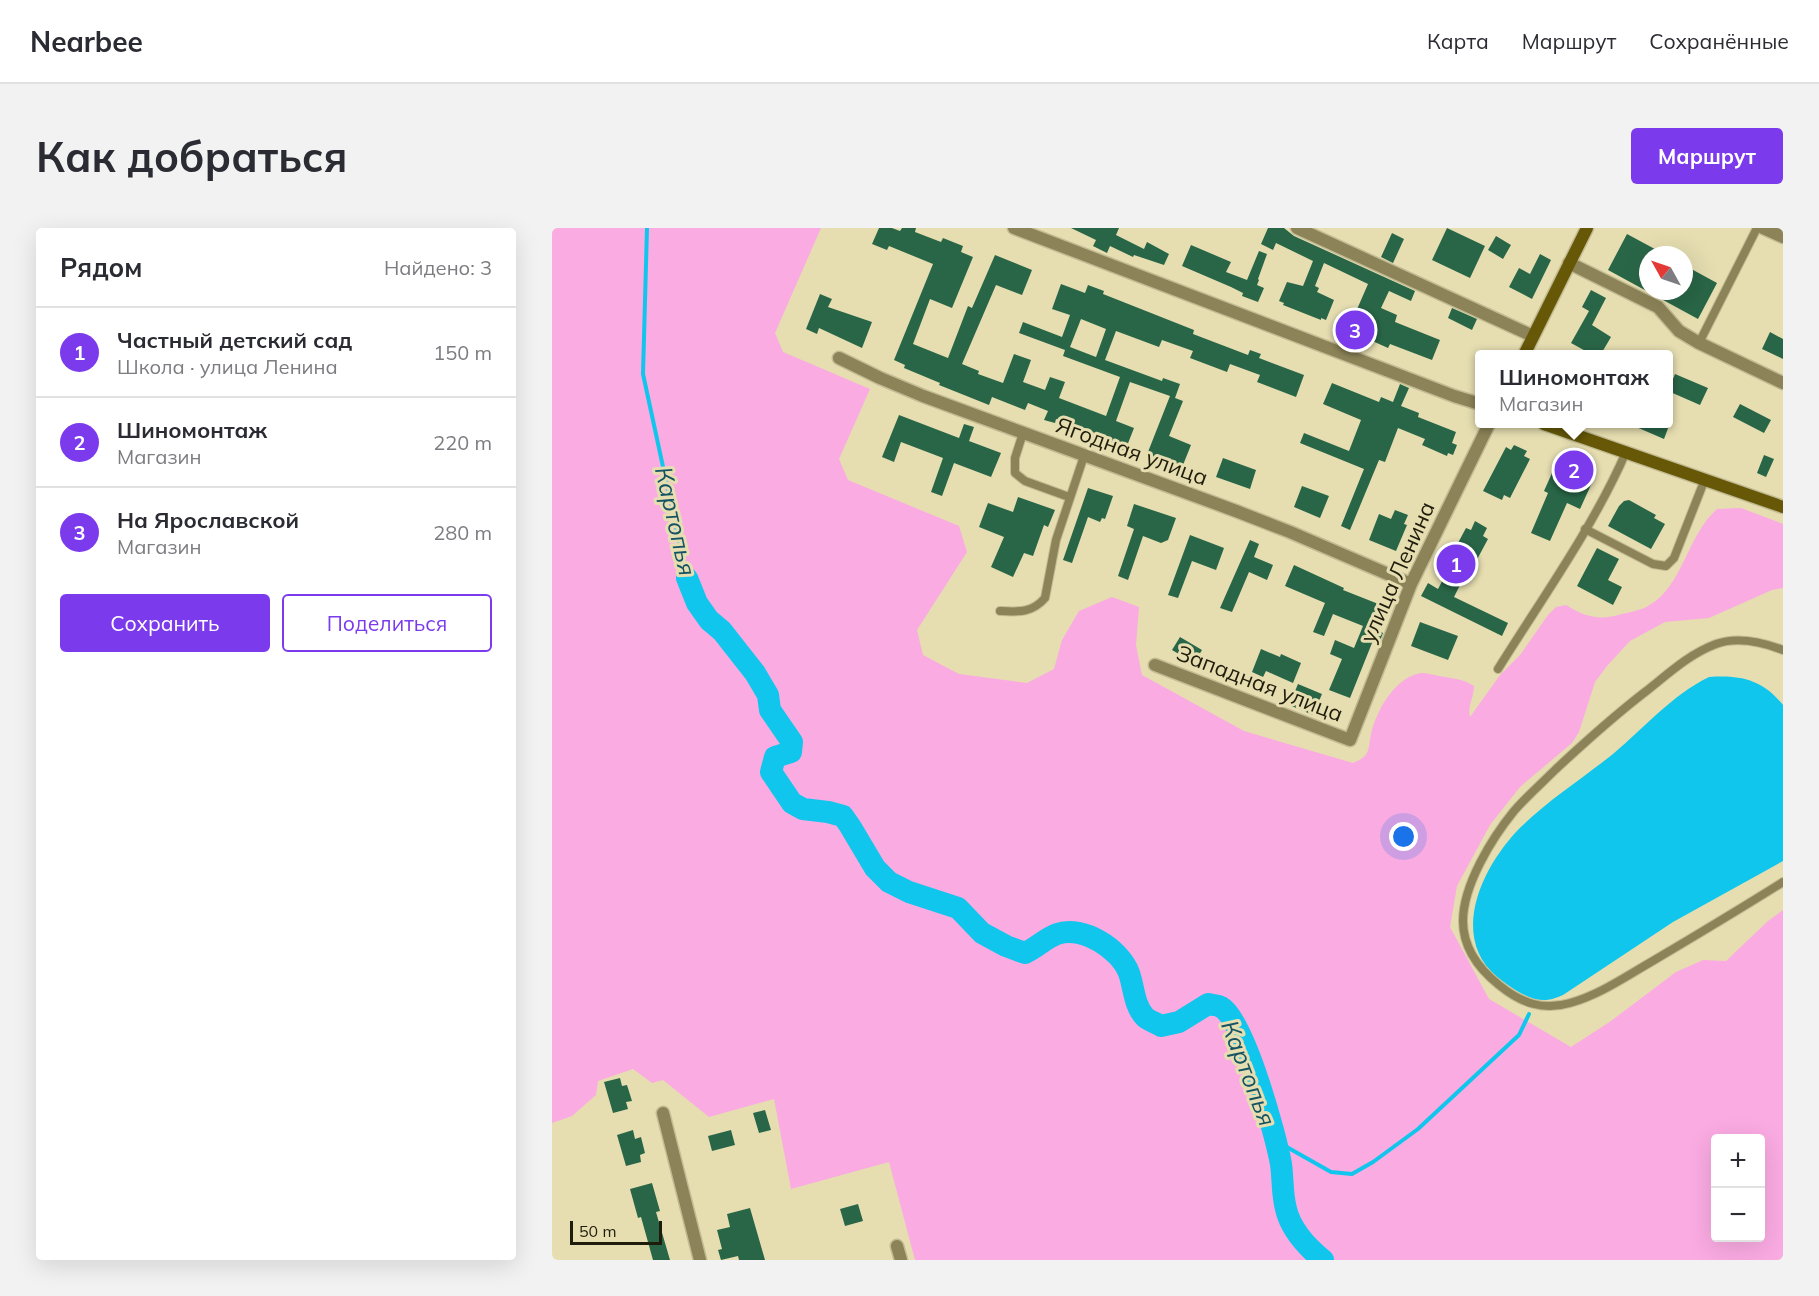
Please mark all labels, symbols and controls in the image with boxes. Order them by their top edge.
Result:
text: Nearbee [30,24,143,59]
text: Карта [1427,28,1489,54]
text: Маршрут [1522,28,1616,54]
text: Сохранённые [1649,28,1789,54]
button: Маршрут [1631,128,1783,184]
text: Как добраться [36,130,348,183]
north arrow [1639,246,1693,300]
text: Рядом [60,251,143,284]
text: Найдено: 3 [384,255,492,280]
pin: 3 [1336,308,1374,352]
text: Частный детский сад [117,326,352,354]
text: 1 [74,340,86,365]
text: 150 m [433,340,492,365]
popup [1475,350,1673,428]
text: Школа · улица Ленина [117,354,338,379]
text: Шиномонтаж [1499,363,1649,391]
text: Магазин [1499,391,1583,416]
street label: Ягодная улица [1052,411,1212,491]
text: Шиномонтаж [117,416,267,444]
text: 2 [74,430,86,455]
text: 220 m [433,430,492,455]
text: Магазин [117,444,201,469]
pin: 2 [1554,448,1594,492]
water label: Картопья [649,464,703,578]
street label: улица Ленина [1353,497,1441,647]
text: На Ярославской [117,506,299,534]
text: 3 [74,520,86,545]
text: 280 m [433,520,492,545]
text: Магазин [117,534,201,559]
pin: 1 [1436,542,1476,586]
button: Сохранить [60,594,270,652]
button: Поделиться [282,594,492,652]
street label: Западная улица [1173,638,1347,728]
your location [1389,822,1418,851]
water label: Картопья [1215,1016,1283,1130]
map controls [1711,1134,1765,1242]
button: + [1711,1134,1765,1188]
button: − [1711,1188,1765,1242]
scale bar [570,1218,662,1246]
text: 50 m [579,1221,616,1241]

